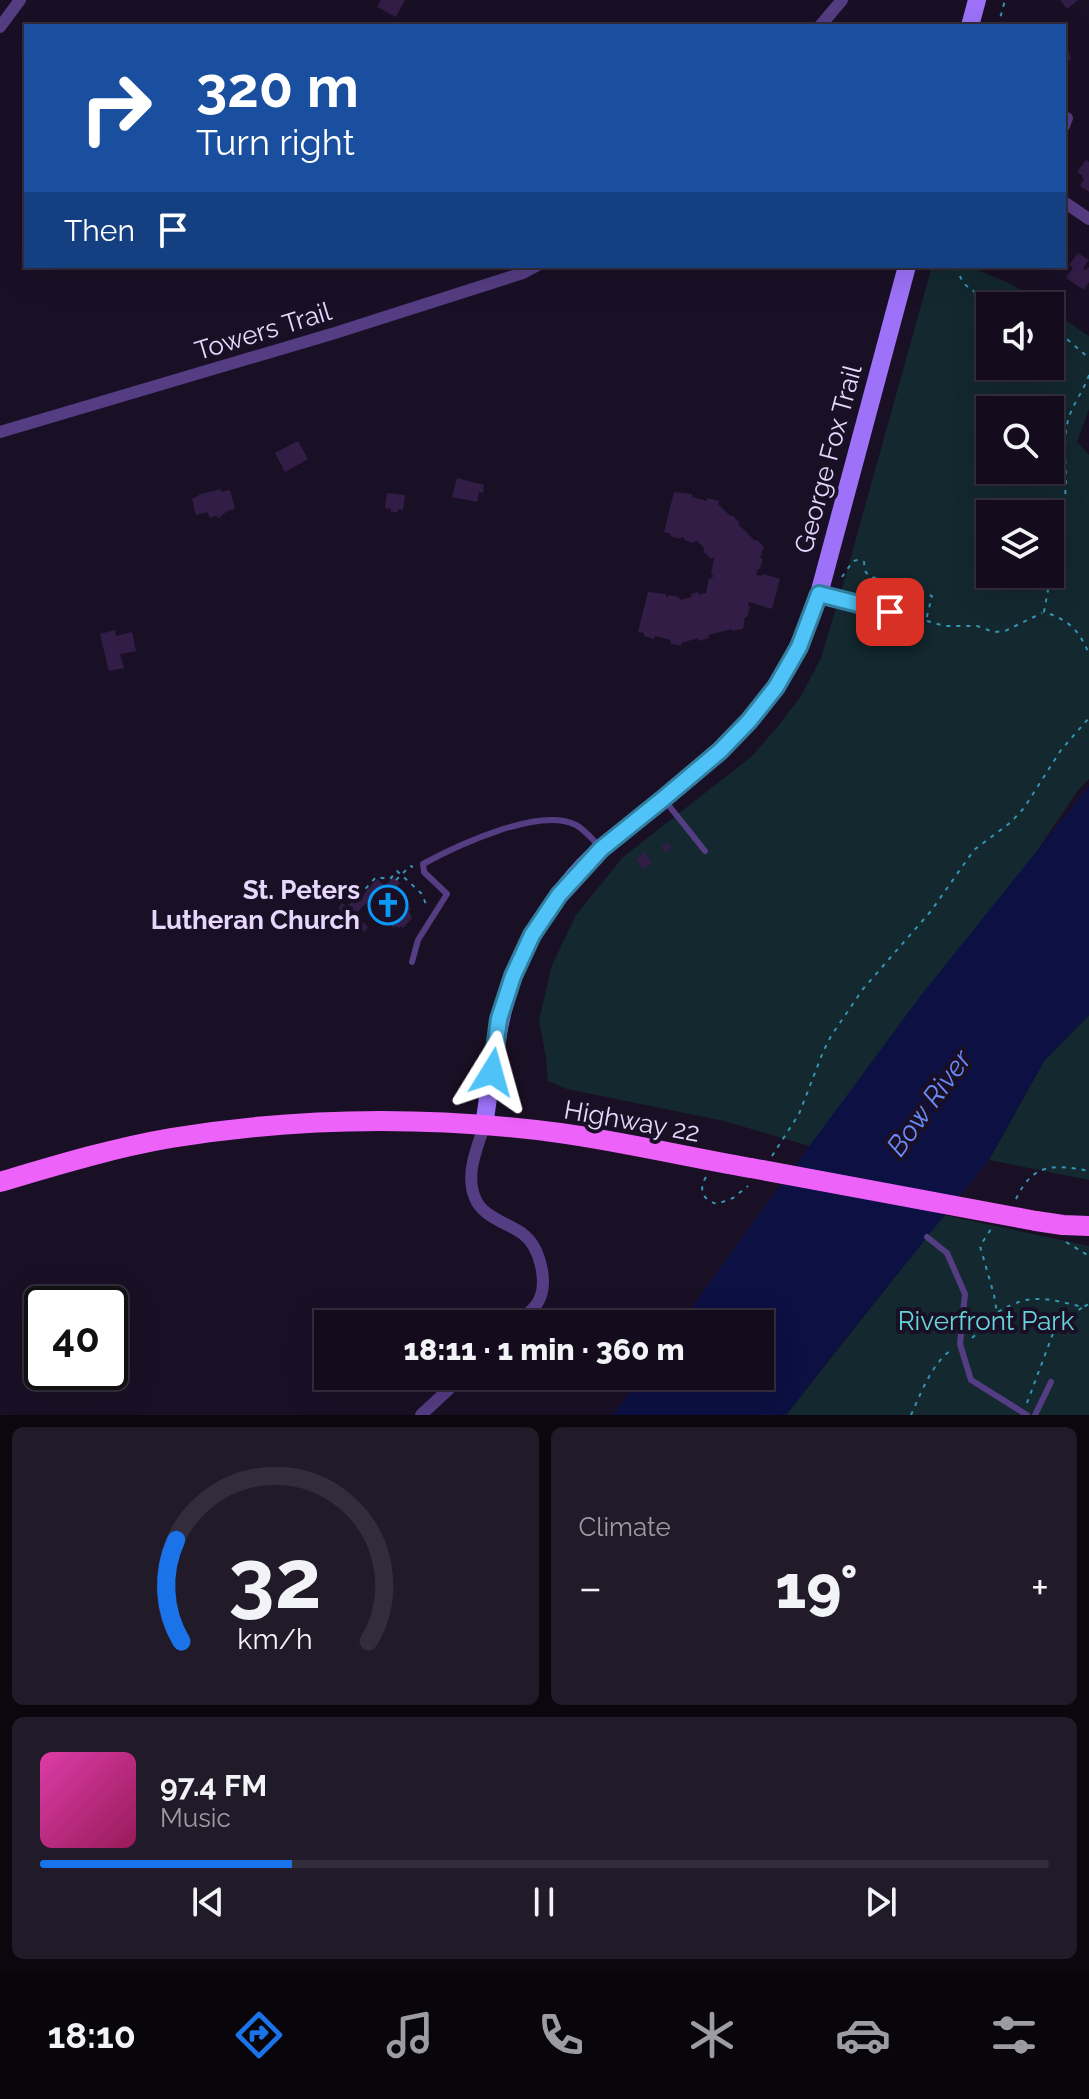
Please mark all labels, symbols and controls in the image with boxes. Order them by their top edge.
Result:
text: 320 m [196,54,359,120]
icon: right [64,56,168,160]
text: Turn right [196,121,355,163]
icon: arrive [151,208,195,252]
text: Then [64,213,135,248]
map controls [976,292,1064,588]
button: sound [976,292,1064,380]
street label: Towers Trail [191,296,336,366]
street label: George Fox Trail [788,361,868,557]
button: search [976,396,1064,484]
button: layers [976,500,1064,588]
pin [856,578,924,646]
icon: arrive [868,590,912,634]
place label: St. Peters Lutheran Church [151,875,360,935]
church icon: St. Peters Lutheran Church [367,884,409,926]
position arrow [450,1030,534,1114]
water label: Bow River [880,1043,979,1162]
street label: Highway 22 [562,1094,702,1148]
speed limit sign: 40 [24,1286,128,1390]
park label: Riverfront Park [898,1306,1074,1336]
text: 18:11 · 1 min · 360 m [403,1332,685,1367]
text: Climate [579,1512,671,1542]
text: 32 [229,1530,322,1627]
text: 19° [775,1552,858,1622]
text: − [579,1562,602,1613]
text: + [1031,1562,1049,1613]
text: km/h [238,1622,313,1656]
text: 97.4 FM [160,1768,267,1803]
text: Music [160,1803,231,1833]
icon: previous [186,1880,230,1924]
icon: pause [522,1880,566,1924]
icon: next [859,1880,903,1924]
icon: directions [231,2007,287,2063]
icon: music [382,2007,438,2063]
icon: phone [533,2007,589,2063]
icon: climate [684,2007,740,2063]
icon: car [835,2007,891,2063]
icon: filters [986,2007,1042,2063]
text: 18:10 [47,2014,136,2056]

